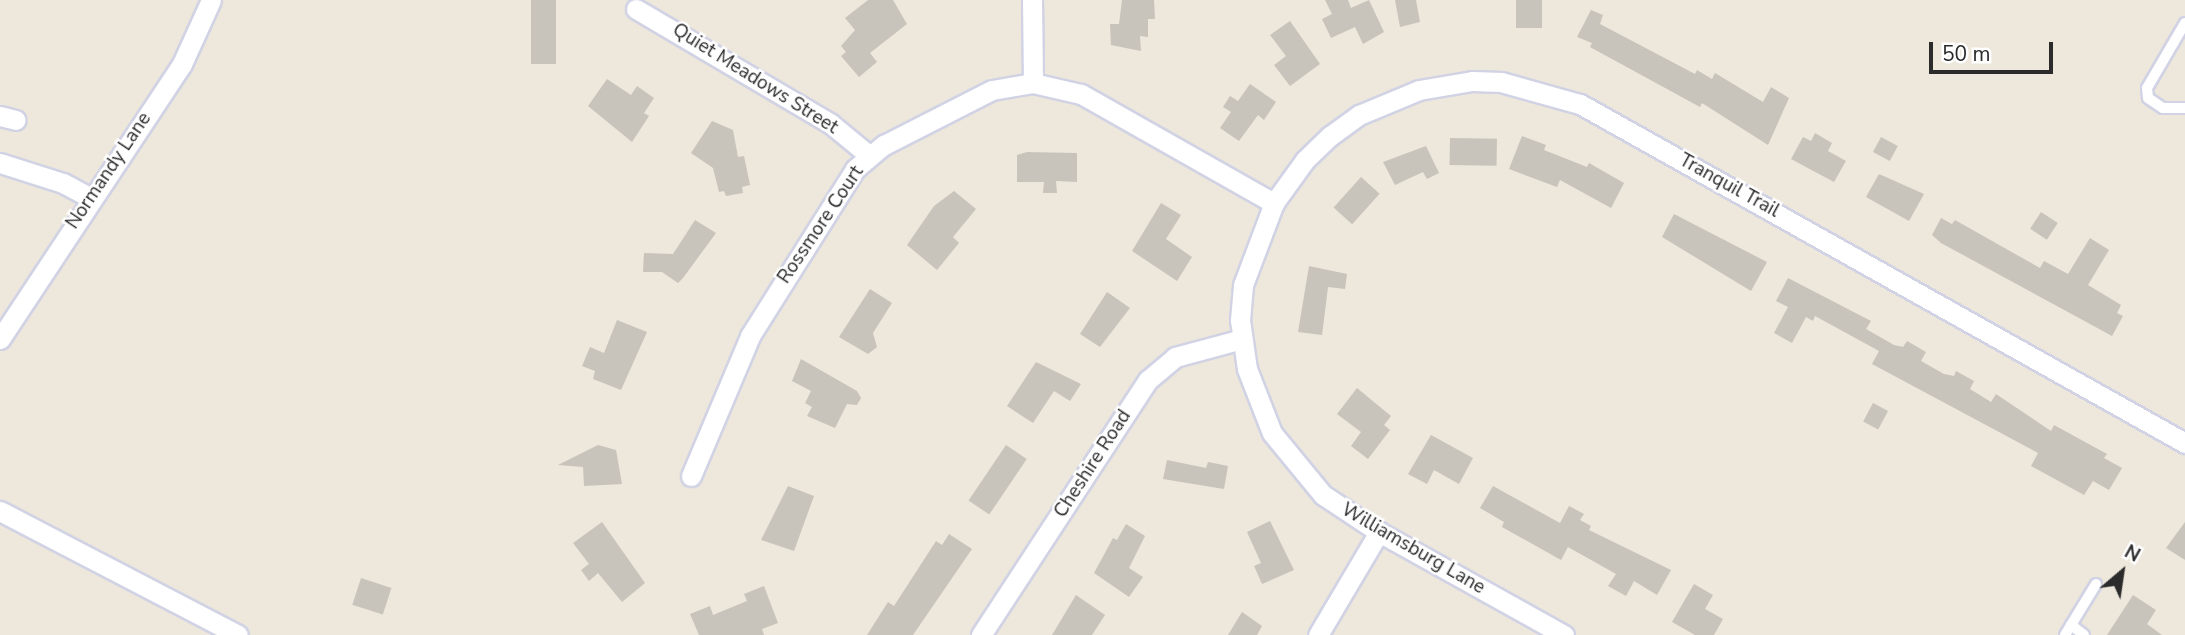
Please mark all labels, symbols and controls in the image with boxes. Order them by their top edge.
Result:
street label: Quiet Meadows Street [668,19,842,139]
scale bar [1933,28,2057,72]
text: 50 m [1942,40,1991,68]
street label: Normandy Lane [62,108,156,234]
street label: Tranquil Trail [1675,149,1783,223]
street label: Rossmore Court [773,162,869,288]
street label: Cheshire Road [1050,406,1136,522]
street label: Williamsburg Lane [1337,499,1489,599]
north arrow [2087,537,2157,607]
text: N [2120,539,2145,568]

